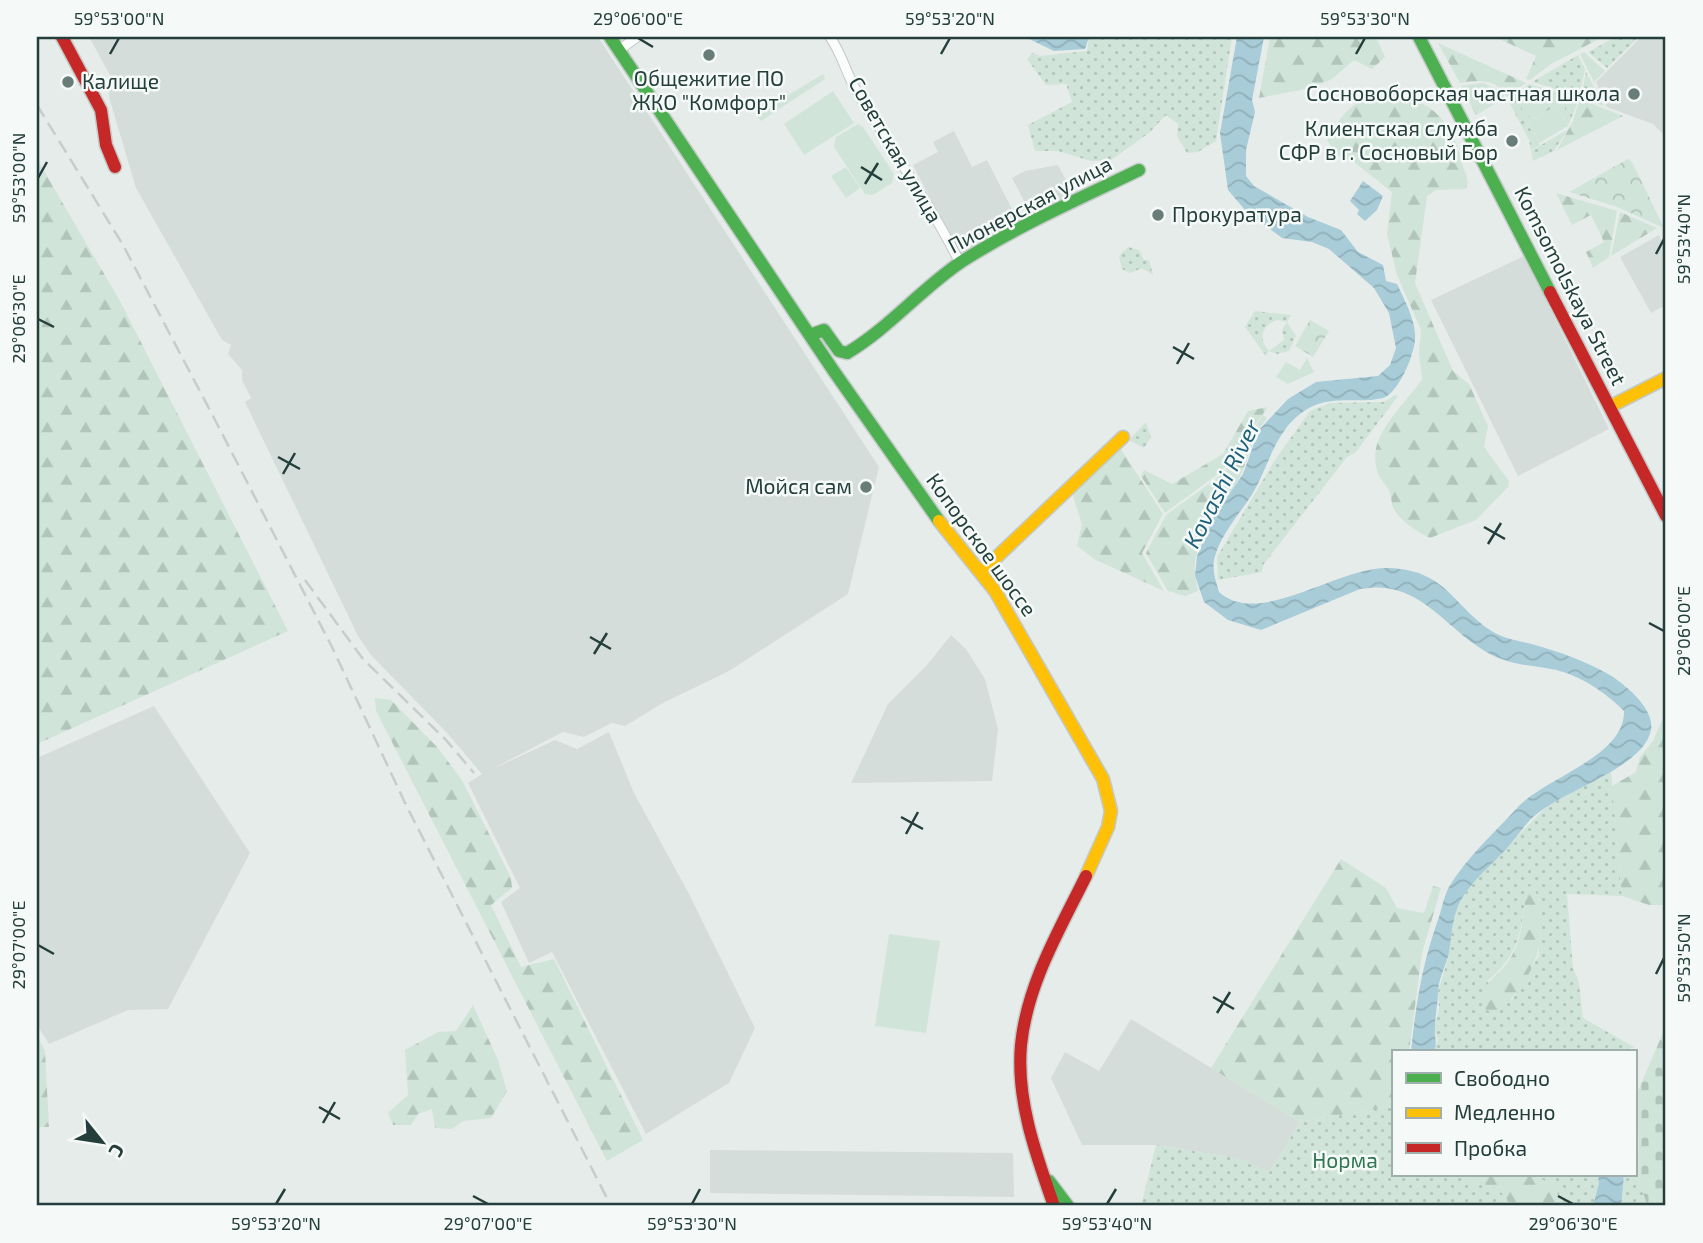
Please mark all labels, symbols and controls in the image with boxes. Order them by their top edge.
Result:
text: 59°53'00"N [74,7,164,29]
text: 29°06'00"E [593,7,683,29]
text: 59°53'20"N [905,7,995,29]
text: 59°53'30"N [1320,7,1410,29]
marker: Общежитие ПО ЖКО "Комфорт" [701,47,717,63]
place label: Общежитие ПО ЖКО "Комфорт" [632,65,786,114]
place label: Калище [82,68,159,93]
street label: Советская улица [844,72,948,227]
marker: Калище [60,74,76,90]
place label: Сосновоборская частная школа [1306,80,1620,105]
marker: Сосновоборская частная школа [1626,86,1642,102]
place label: Клиентская служба СФР в г. Сосновый Бор [1279,115,1498,164]
text: 59°53'00"N [7,133,29,223]
marker: Клиентская служба СФР в г. Сосновый Бор [1504,133,1520,149]
street label: Пионерская улица [943,150,1116,258]
street label: Komsomolskaya Street [1510,182,1632,389]
text: 59°53'40"N [1672,194,1694,284]
place label: Прокуратура [1172,201,1302,227]
marker: Прокуратура [1150,207,1166,223]
text: 29°06'30"E [7,274,29,364]
water label: Kovashi River [1177,414,1266,553]
street label: Копорское шоссе [922,468,1043,621]
place label: Мойся сам [745,473,852,498]
marker: Мойся сам [858,479,874,495]
text: 29°06'00"E [1672,586,1694,676]
text: 29°07'00"E [7,901,29,989]
text: 59°53'50"N [1672,913,1694,1003]
legend [1392,1050,1636,1176]
text: Свободно [1454,1065,1550,1090]
text: Медленно [1454,1099,1556,1124]
north arrow [66,1106,136,1176]
text: Пробка [1454,1135,1527,1160]
text: С [104,1140,130,1161]
park label: Норма [1312,1147,1378,1172]
text: 59°53'20"N [231,1212,321,1234]
text: 29°07'00"E [444,1212,532,1234]
text: 59°53'30"N [647,1212,737,1234]
text: 59°53'40"N [1062,1212,1152,1234]
text: 29°06'30"E [1528,1212,1618,1234]

